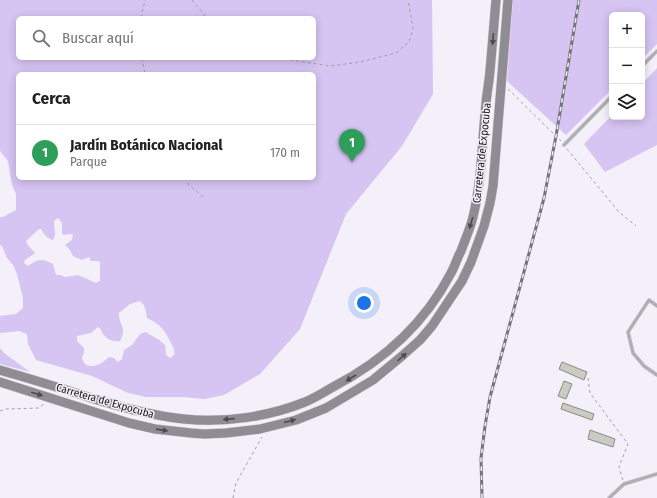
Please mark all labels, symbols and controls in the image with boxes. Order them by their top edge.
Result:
map controls [609,12,645,120]
button: + [609,12,645,48]
search box [16,16,316,60]
icon: search [30,27,52,49]
text: Buscar aquí [62,29,134,47]
one-way arrow [489,33,496,45]
button: − [609,48,645,84]
button: layers [609,84,645,120]
text: Cerca [32,88,71,109]
street label: Carretera de Expocuba [470,102,494,204]
pin: 1 [339,129,365,162]
text: Jardín Botánico Nacional [70,136,223,154]
text: 1 [42,145,48,160]
text: 170 m [270,145,300,160]
text: Parque [70,154,107,169]
one-way arrow [468,218,474,230]
your location [354,293,374,313]
one-way arrow [397,352,407,361]
one-way arrow [345,374,357,381]
street label: Carretera de Expocuba [55,381,155,421]
one-way arrow [31,391,43,397]
one-way arrow [223,416,235,422]
one-way arrow [285,418,297,424]
one-way arrow [156,427,168,433]

